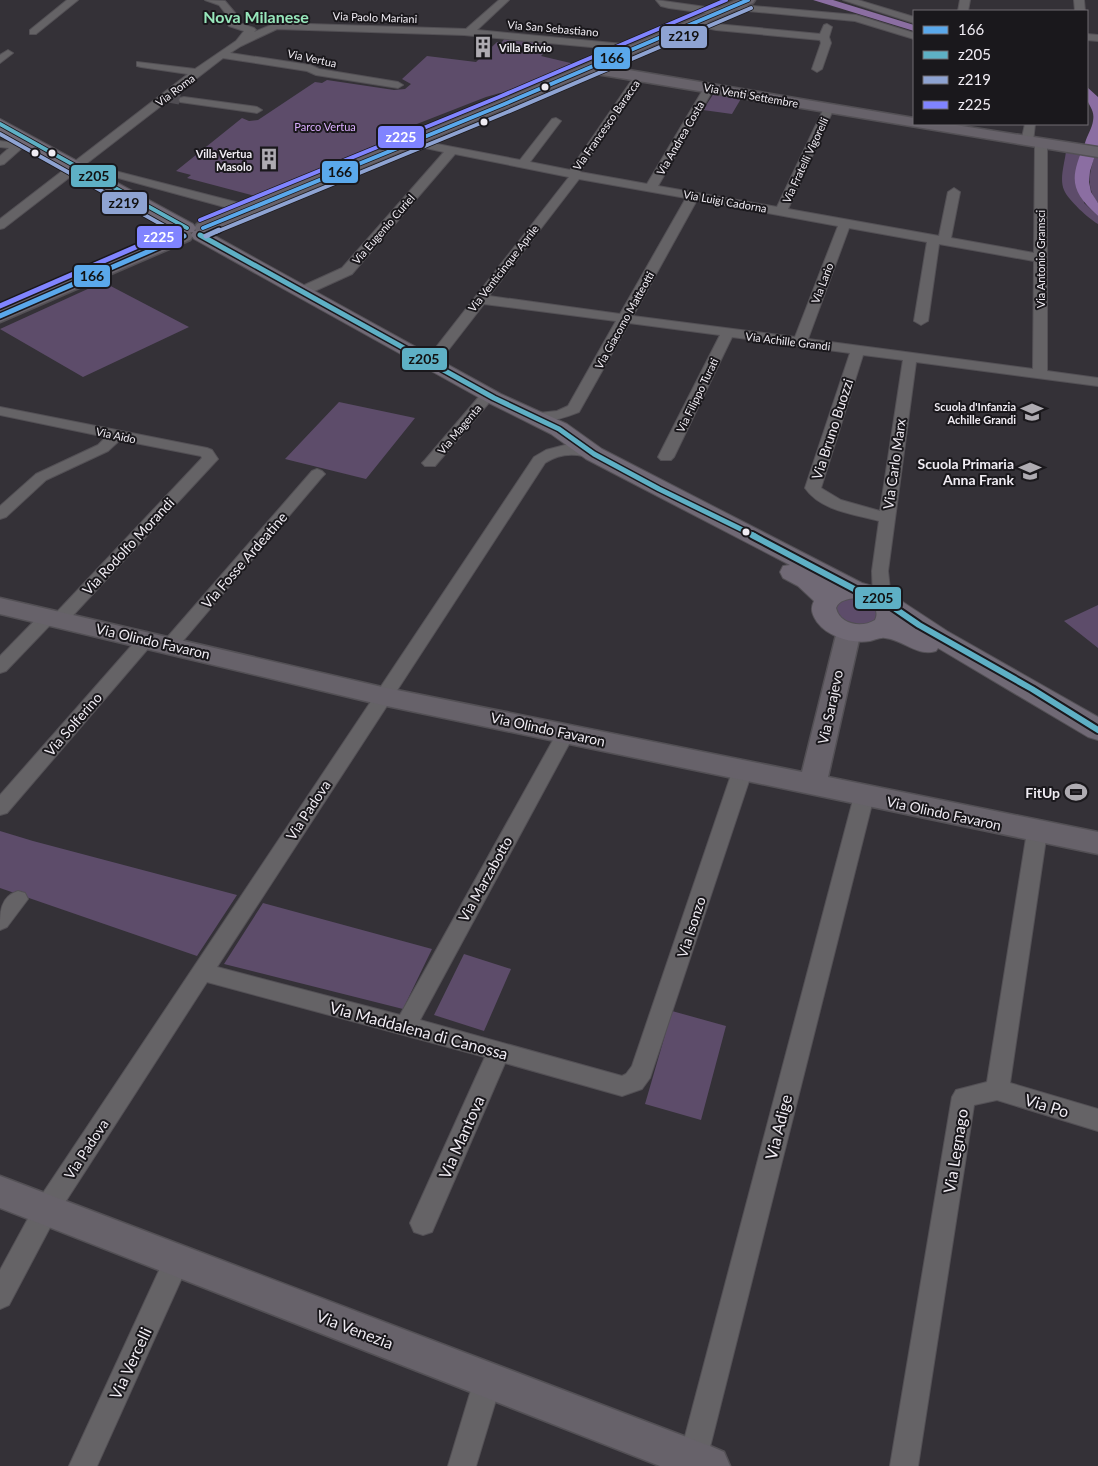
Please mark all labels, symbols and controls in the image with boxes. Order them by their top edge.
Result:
district label: Nova Milanese [203,7,309,26]
street label: Via Paolo Mariani [333,9,418,25]
legend [913,10,1088,125]
street label: Via San Sebastiano [507,18,599,38]
text: 166 [958,20,984,38]
line badge: z219 [660,25,708,49]
text: z219 [669,27,699,44]
building icon: Villa Brivio [470,34,496,60]
place label: Villa Brivio [498,41,552,54]
text: z205 [958,45,991,63]
street label: Via Vertua [286,46,338,70]
line badge: 166 [593,46,631,70]
text: 166 [600,49,624,66]
text: z219 [958,70,991,88]
street label: Via Roma [153,71,197,109]
street label: Via Francesco Baracca [570,77,642,173]
street label: Via Venti Settembre [703,80,800,110]
unlabelled marker [540,82,550,92]
text: z225 [958,95,991,113]
street label: Via Andrea Costa [654,99,706,177]
street label: Via Fratelli Vigorelli [780,115,831,205]
unlabelled marker [479,117,489,127]
park label: Parco Vertua [294,120,356,133]
line badge: z225 [377,125,425,149]
text: z225 [386,128,416,145]
building icon: Villa Vertua Masolo [256,146,282,172]
place label: Villa Vertua Masolo [195,147,252,173]
unlabelled marker [30,148,40,158]
unlabelled marker [47,148,57,158]
line badge: 166 [321,160,359,184]
text: 166 [328,163,352,180]
line badge: z205 [70,164,117,188]
text: z205 [79,167,109,184]
street label: Via Luigi Cadorna [682,187,768,215]
line badge: z219 [101,191,148,215]
street label: Via Eugenio Curiel [349,191,417,267]
text: z219 [109,194,139,211]
street label: Via Antonio Gramsci [1034,209,1047,308]
street label: Via Venticinque Aprile [465,222,541,314]
line badge: z225 [136,225,183,249]
text: z225 [144,228,174,245]
street label: Via Lario [808,261,836,305]
line badge: 166 [73,264,111,288]
text: 166 [80,267,104,284]
street label: Via Giacomo Matteotti [592,269,656,371]
street label: Via Achille Grandi [745,329,832,353]
line badge: z205 [401,347,448,371]
text: z205 [409,350,439,367]
street label: Via Filippo Turati [673,356,721,434]
street label: Via Bruno Buozzi [808,376,856,482]
school or university icon: Scuola d'Infanzia Achille Grandi [1019,399,1045,425]
place label: Scuola d'Infanzia Achille Grandi [934,400,1016,426]
street label: Via Magenta [434,402,484,456]
street label: Via Carlo Marx [879,418,909,510]
street label: Via Aido [95,424,137,446]
place label: Scuola Primaria Anna Frank [918,455,1015,488]
school or university icon: Scuola Primaria Anna Frank [1017,458,1043,484]
street label: Via Rodolfo Morandi [79,494,177,598]
street label: Via Fosse Ardeatine [198,509,290,611]
unlabelled marker [741,527,751,537]
line badge: z205 [854,586,902,610]
text: z205 [863,589,893,606]
street label: Via Olindo Favaron [94,620,212,662]
street label: Via Sarajevo [814,668,846,746]
street label: Via Solferino [41,689,105,759]
street label: Via Olindo Favaron [489,709,607,749]
street label: Via Padova [282,777,334,843]
sports icon: FitUp [1063,779,1089,805]
place label: FitUp [1025,784,1060,801]
street label: Via Olindo Favaron [885,793,1003,833]
street label: Via Marzabotto [455,833,515,925]
street label: Via Isonzo [673,894,709,960]
street label: Via Maddalena di Canossa [328,997,510,1063]
street label: Via Po [1023,1089,1071,1121]
street label: Via Mantova [434,1093,488,1181]
street label: Via Adige [761,1093,795,1161]
street label: Via Legnago [939,1107,971,1195]
street label: Via Padova [60,1116,112,1182]
street label: Via Venezia [314,1306,396,1352]
street label: Via Vercelli [105,1324,155,1402]

